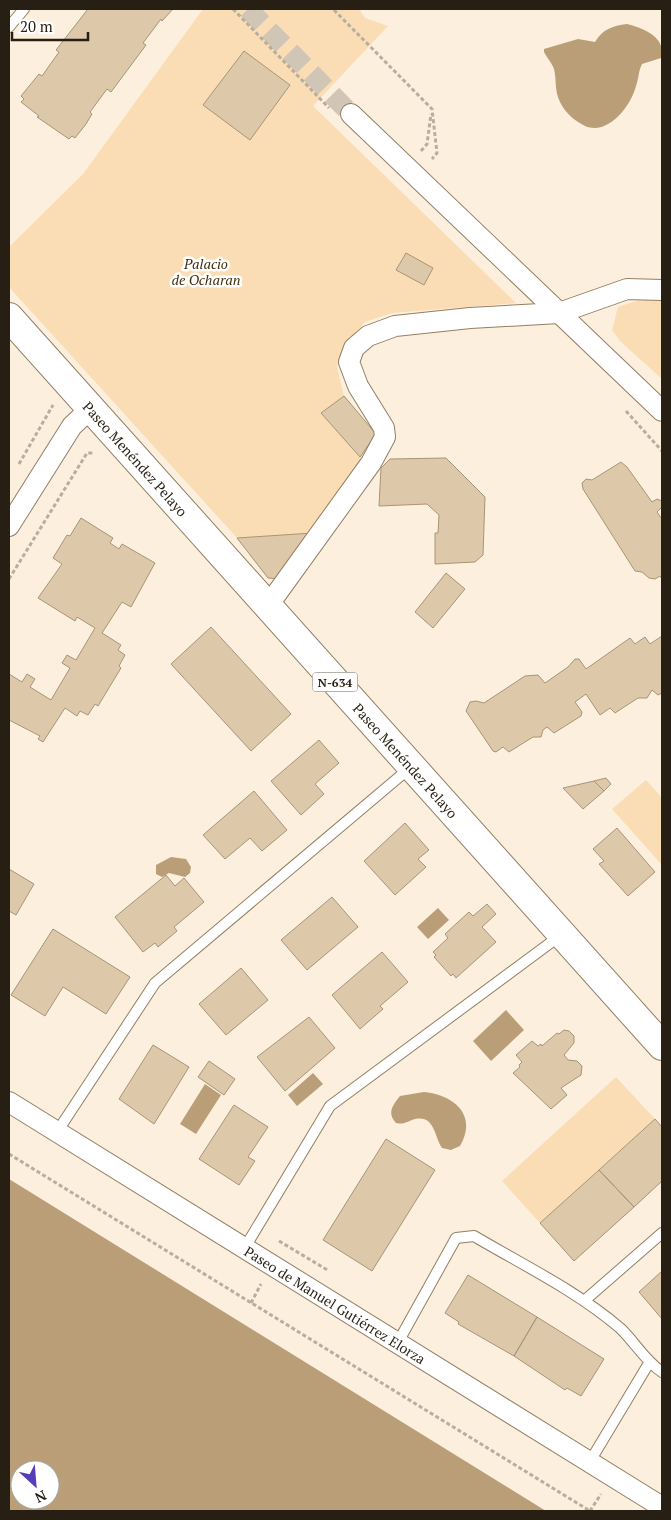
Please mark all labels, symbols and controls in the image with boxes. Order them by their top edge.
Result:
scale bar [12,10,89,42]
text: 20 m [20,16,53,36]
park label: Palacio de Ocharan [171,254,241,289]
street label: Paseo Menéndez Pelayo [79,397,193,520]
road number: N-634 [312,672,358,692]
street label: Paseo Menéndez Pelayo [349,699,463,822]
street label: Paseo de Manuel Gutiérrez Elorza [241,1241,429,1368]
north arrow [10,1460,60,1510]
text: N [32,1486,50,1508]

